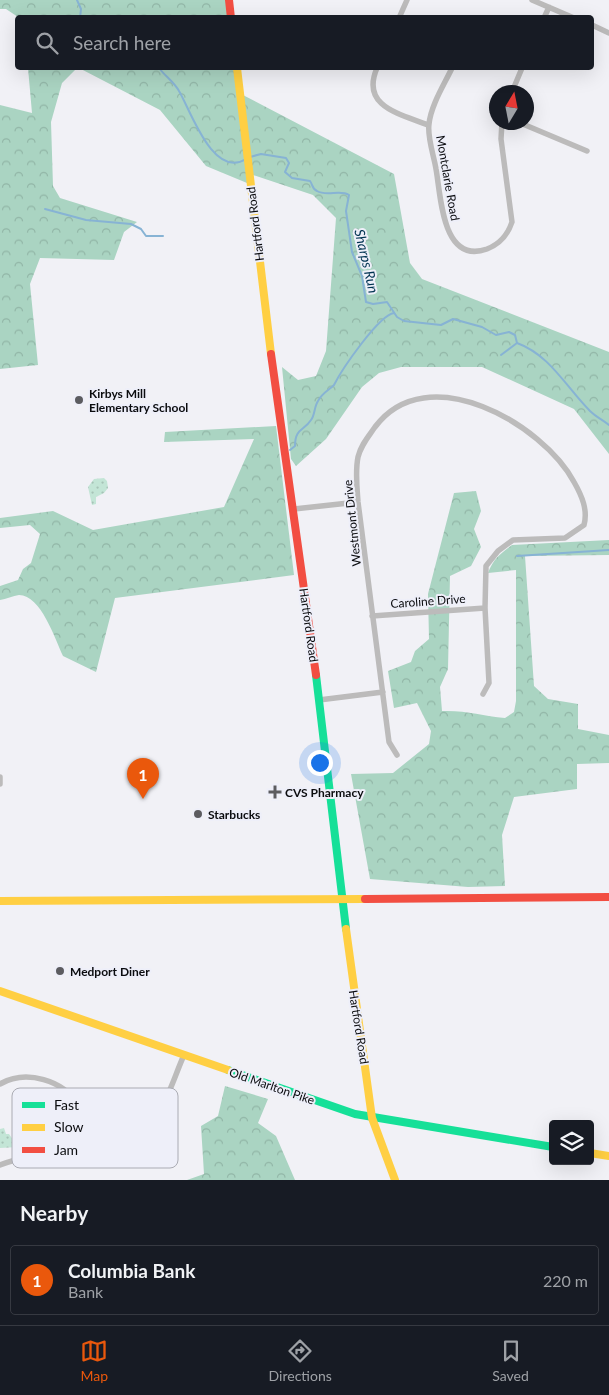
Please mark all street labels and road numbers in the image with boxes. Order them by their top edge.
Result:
street label: Montclarie Road [433,134,463,222]
street label: Hartford Road [243,186,267,262]
street label: Westmont Drive [340,479,364,567]
street label: Hartford Road [296,587,322,663]
street label: Caroline Drive [390,591,466,611]
street label: Hartford Road [346,989,372,1065]
street label: Old Marlton Pike [227,1064,317,1108]

